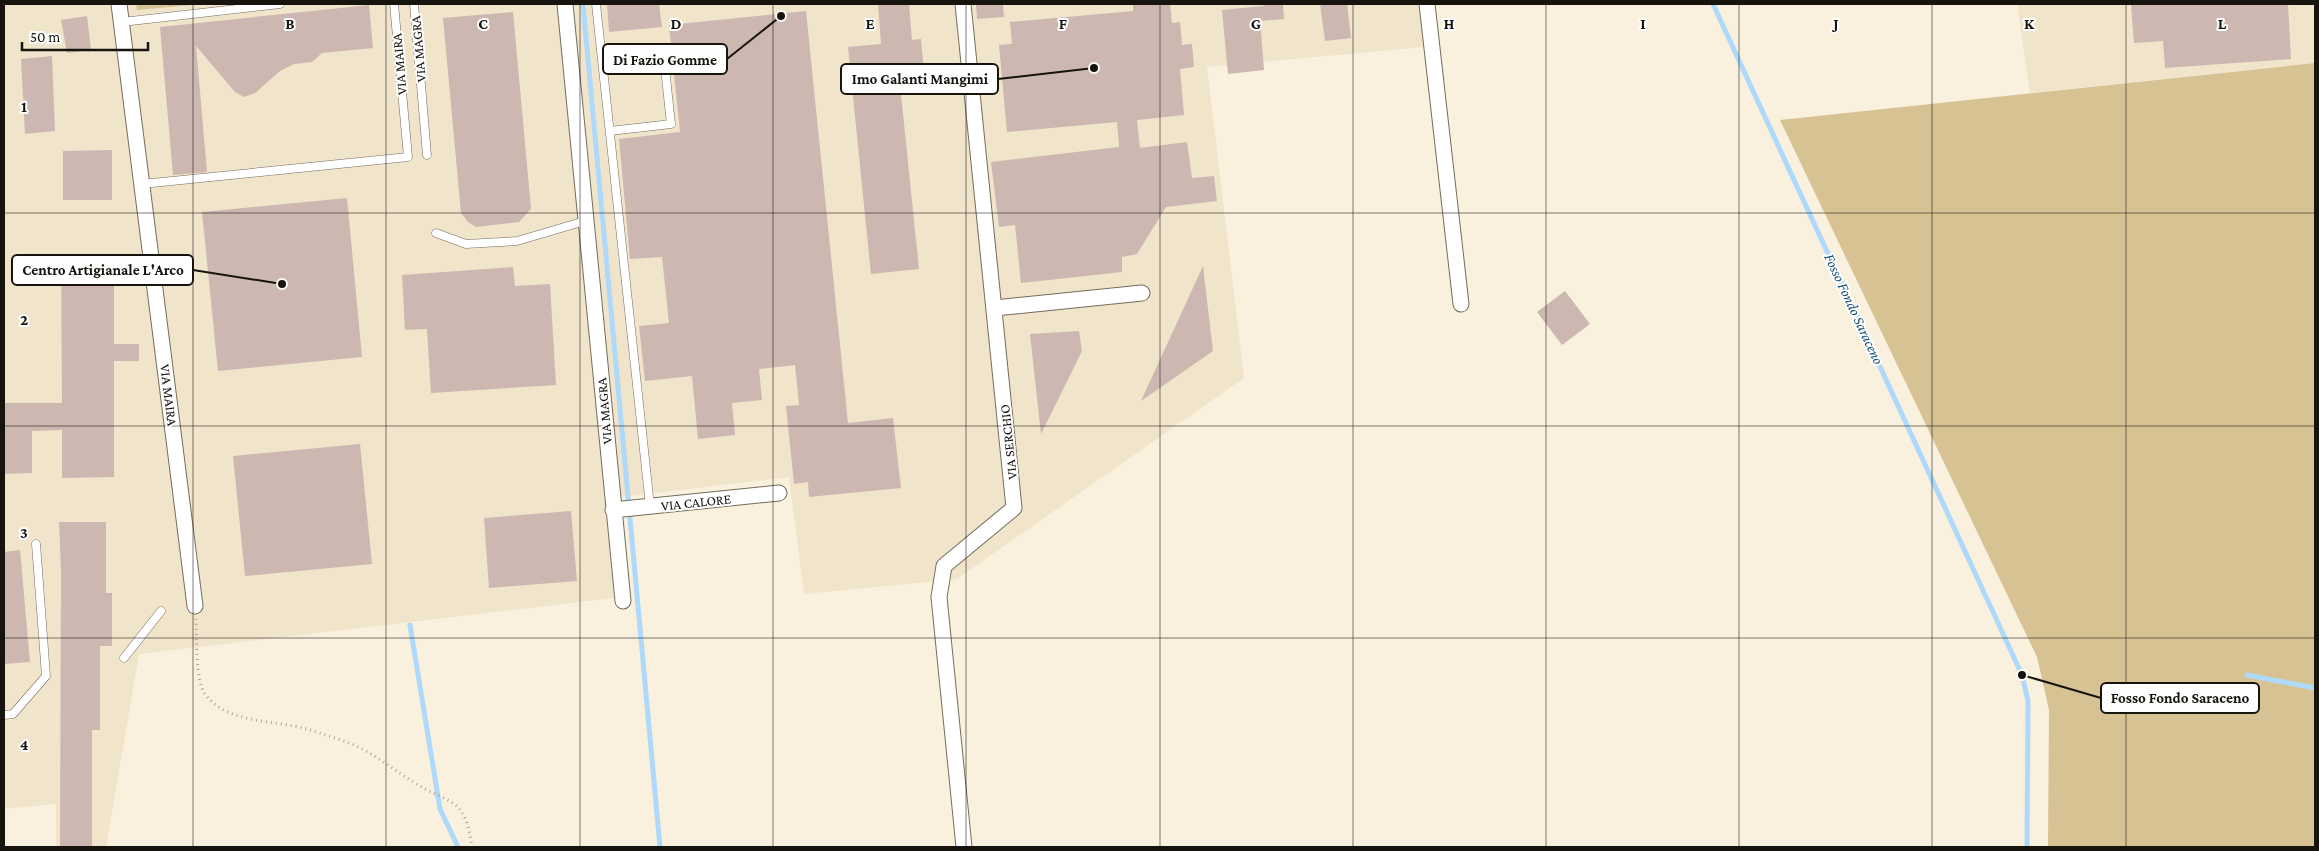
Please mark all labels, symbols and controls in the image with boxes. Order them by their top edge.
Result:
text: B [285,15,295,32]
street label: VIA MAGRA [407,15,429,83]
text: C [478,15,488,32]
text: D [670,15,682,32]
text: E [865,15,875,32]
text: F [1059,15,1068,32]
text: G [1251,15,1261,32]
text: H [1444,15,1455,32]
text: I [1640,15,1646,32]
text: J [1831,15,1839,32]
text: K [2024,15,2035,32]
text: L [2218,15,2227,32]
scale bar [22,20,149,52]
text: 50 m [30,29,60,45]
street label: VIA MAIRA [388,32,410,96]
callout: Di Fazio Gomme [603,44,727,74]
text: Di Fazio Gomme [613,52,717,68]
callout: Imo Galanti Mangimi [841,64,998,94]
text: Imo Galanti Mangimi [852,71,989,87]
text: 1 [21,98,27,115]
water label: Fosso Fondo Saraceno [1821,251,1887,367]
callout: Centro Artigianale L'Arco [12,255,193,285]
text: Centro Artigianale L'Arco [22,262,184,278]
text: 2 [20,311,28,328]
street label: VIA MAIRA [157,363,181,427]
street label: VIA MAGRA [593,377,615,445]
street label: VIA SERCHIO [996,404,1020,480]
street label: VIA CALORE [660,490,732,514]
text: 3 [20,524,28,541]
callout: Fosso Fondo Saraceno [2101,683,2259,713]
text: Fosso Fondo Saraceno [2111,690,2250,706]
text: 4 [20,736,29,753]

